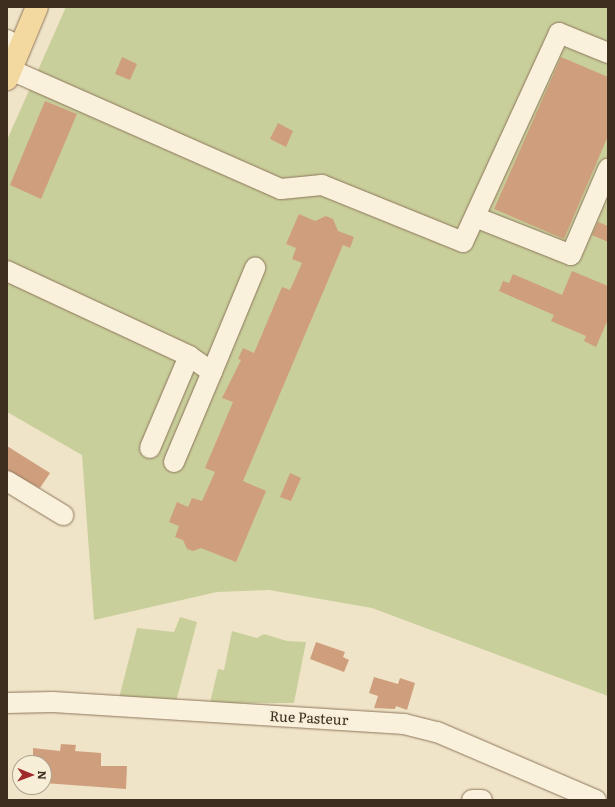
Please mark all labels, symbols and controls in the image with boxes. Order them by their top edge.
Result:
street label: Rue Pasteur [269,707,349,727]
north arrow [12,755,52,795]
text: N [35,770,51,780]

